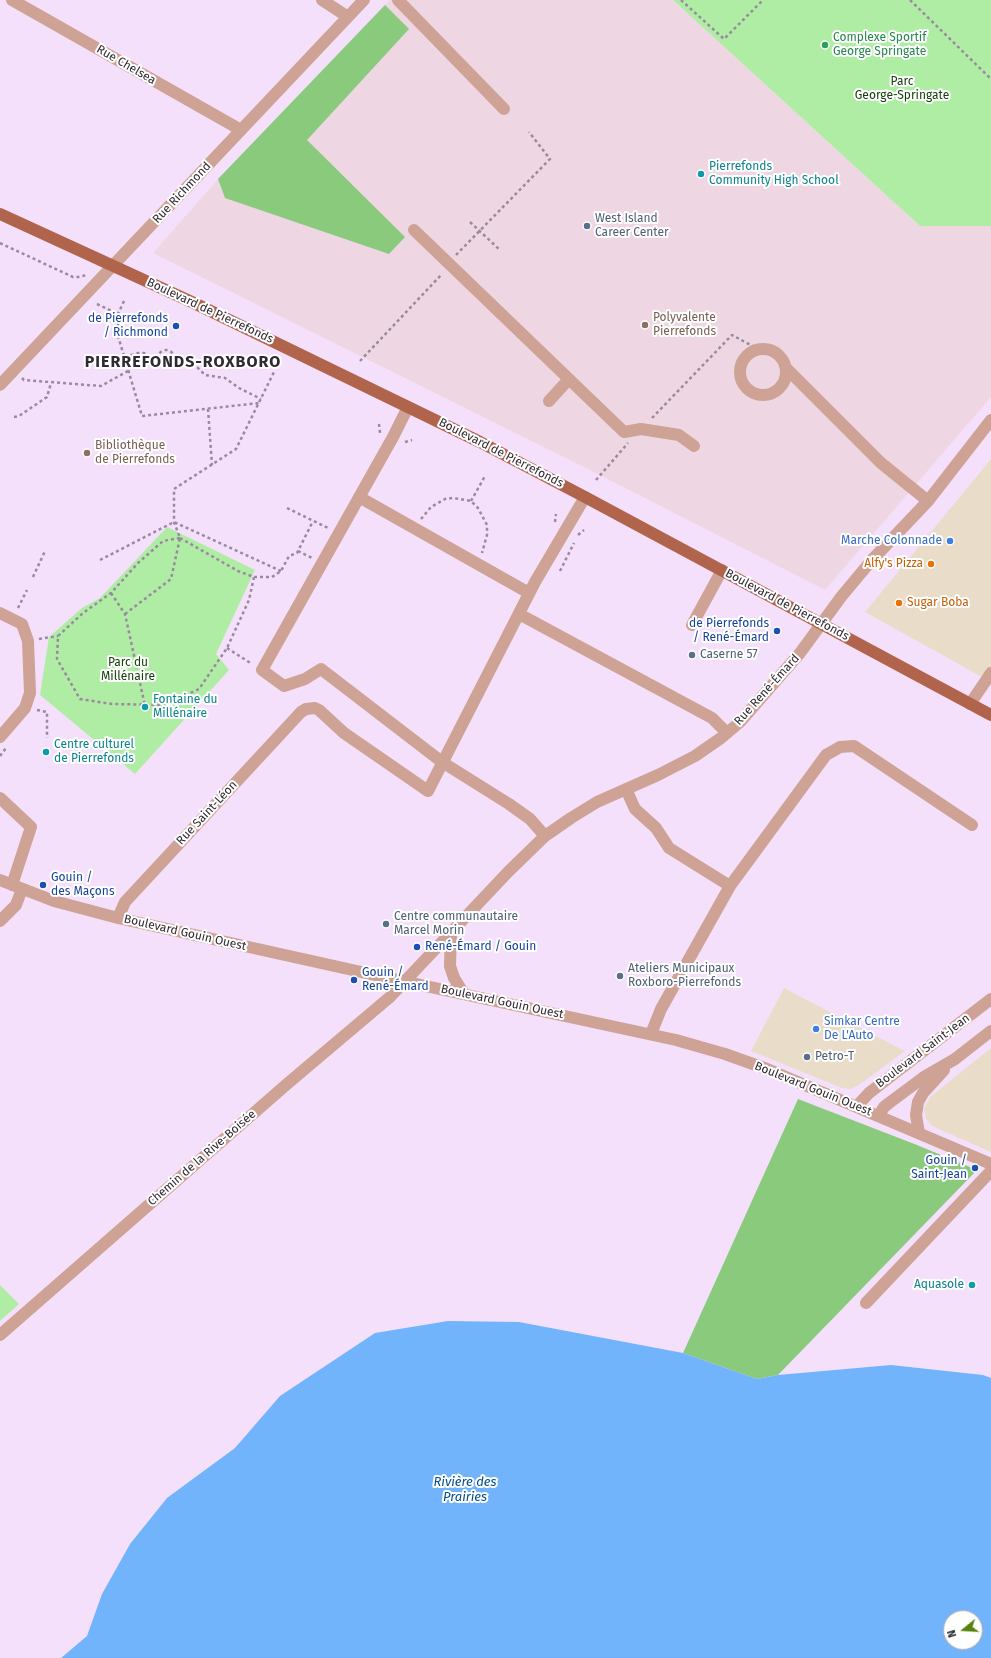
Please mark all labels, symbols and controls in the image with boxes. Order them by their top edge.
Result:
place label: Complexe Sportif George Springate [833,31,926,59]
marker: Complexe Sportif George Springate [820,40,830,50]
street label: Rue Chelsea [94,42,158,88]
park label: Parc George-Springate [855,75,949,103]
street label: Rue Richmond [150,159,214,227]
place label: Pierrefonds Community High School [709,160,839,188]
marker: Pierrefonds Community High School [696,169,706,179]
place label: West Island Career Center [595,212,669,240]
marker: West Island Career Center [582,221,592,231]
street label: Boulevard de Pierrefonds [144,275,276,347]
place label: Polyvalente Pierrefonds [653,311,716,339]
place label: de Pierrefonds / Richmond [88,312,168,340]
marker: Polyvalente Pierrefonds [640,320,650,330]
marker: de Pierrefonds / Richmond [171,321,181,331]
district label: PIERREFONDS-ROXBORO [85,353,281,373]
street label: Boulevard de Pierrefonds [436,415,566,491]
place label: Bibliothèque de Pierrefonds [95,439,175,467]
marker: Bibliothèque de Pierrefonds [82,448,92,458]
place label: Marche Colonnade [841,534,942,548]
marker: Marche Colonnade [945,536,955,546]
place label: Alfy's Pizza [864,557,923,571]
marker: Alfy's Pizza [926,559,936,569]
street label: Boulevard de Pierrefonds [723,566,851,644]
place label: Sugar Boba [907,596,969,610]
marker: Sugar Boba [894,598,904,608]
place label: de Pierrefonds / René-Émard [689,617,769,645]
marker: de Pierrefonds / René-Émard [772,626,782,636]
place label: Caserne 57 [700,648,758,662]
marker: Caserne 57 [687,650,697,660]
street label: Rue René-Émard [731,652,803,728]
park label: Parc du Millénaire [101,656,155,684]
place label: Fontaine du Millénaire [153,693,218,721]
marker: Fontaine du Millénaire [140,702,150,712]
place label: Centre culturel de Pierrefonds [54,738,134,766]
marker: Centre culturel de Pierrefonds [41,747,51,757]
street label: Rue Saint-Léon [174,778,240,848]
place label: Gouin / des Maçons [51,871,115,899]
marker: Gouin / des Maçons [38,880,48,890]
place label: Centre communautaire Marcel Morin [394,910,518,938]
street label: Boulevard Gouin Ouest [122,912,248,954]
marker: Centre communautaire Marcel Morin [381,919,391,929]
place label: René-Émard / Gouin [425,940,536,954]
marker: René-Émard / Gouin [412,942,422,952]
place label: Ateliers Municipaux Roxboro-Pierrefonds [628,962,741,990]
place label: Gouin / René-Émard [362,966,429,994]
marker: Ateliers Municipaux Roxboro-Pierrefonds [615,971,625,981]
marker: Gouin / René-Émard [349,975,359,985]
street label: Boulevard Gouin Ouest [439,982,565,1022]
street label: Boulevard Saint-Jean [873,1011,973,1091]
place label: Simkar Centre De L'Auto [824,1015,900,1043]
marker: Simkar Centre De L'Auto [811,1024,821,1034]
place label: Petro-T [815,1050,854,1064]
marker: Petro-T [802,1052,812,1062]
street label: Boulevard Gouin Ouest [752,1059,874,1119]
street label: Chemin de la Rive-Boisée [145,1107,259,1209]
place label: Gouin / Saint-Jean [911,1154,967,1182]
marker: Gouin / Saint-Jean [970,1163,980,1173]
place label: Aquasole [914,1278,964,1292]
marker: Aquasole [967,1280,977,1290]
water label: Rivière des Prairies [433,1474,497,1505]
north arrow [943,1610,983,1650]
text: N [945,1628,959,1639]

